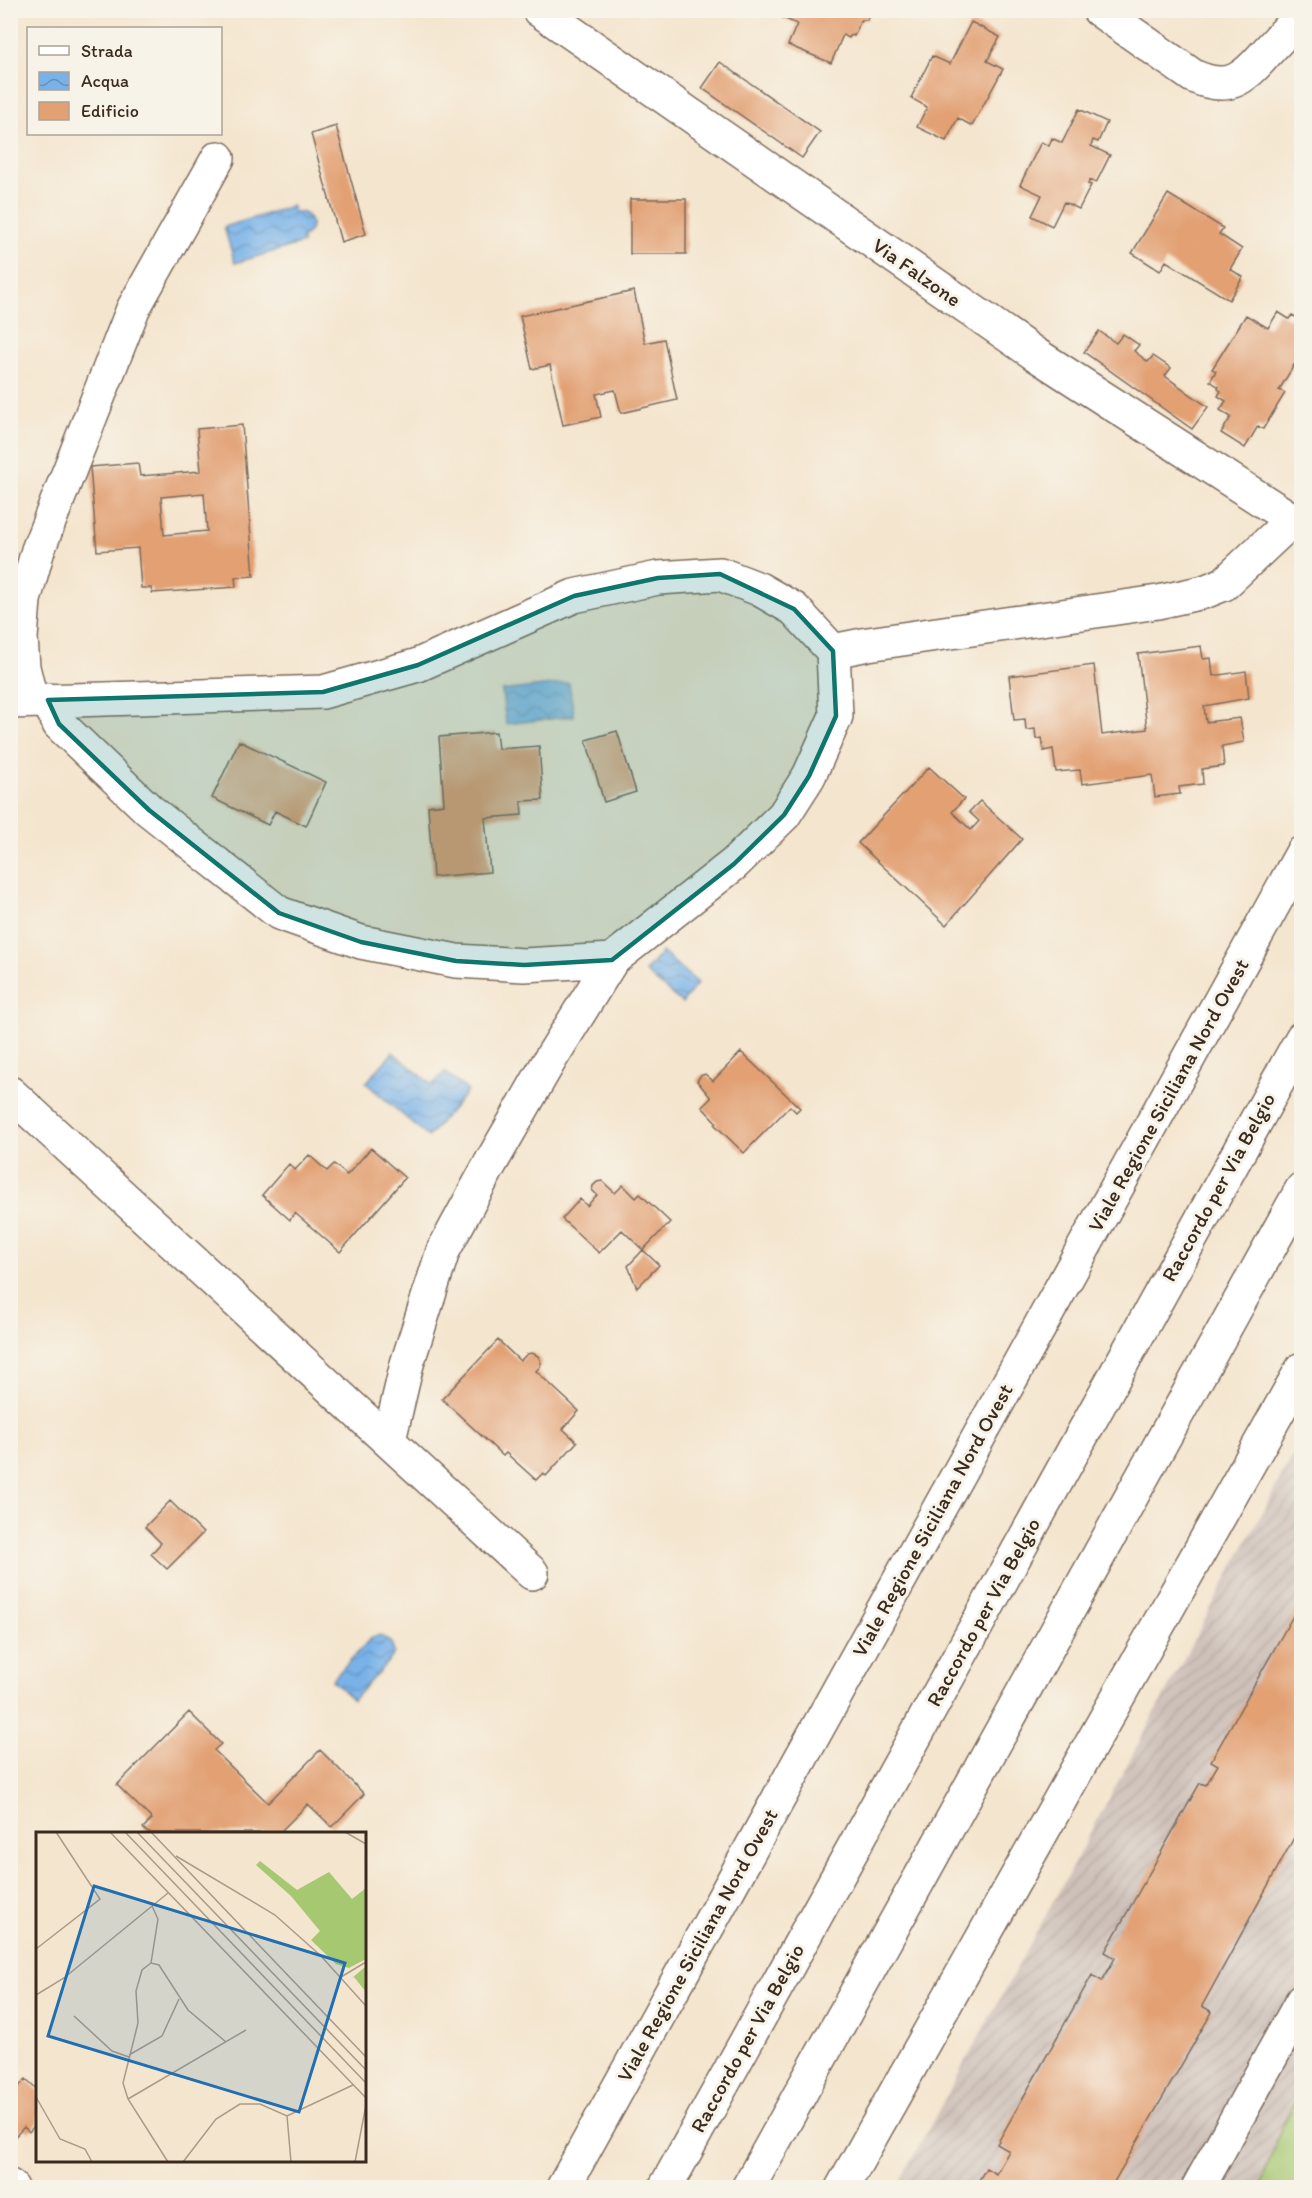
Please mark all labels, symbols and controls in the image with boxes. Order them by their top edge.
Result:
legend [27,27,222,135]
text: Strada [81,40,133,62]
text: Acqua [81,70,129,92]
text: Edificio [81,100,139,122]
street label: Via Falzone [868,232,966,312]
street label: Viale Regione Siciliana Nord Ovest [1082,954,1254,1236]
street label: Raccordo per Via Belgio [1156,1088,1280,1286]
street label: Viale Regione Siciliana Nord Ovest [846,1379,1018,1661]
street label: Raccordo per Via Belgio [921,1513,1045,1711]
street label: Viale Regione Siciliana Nord Ovest [611,1804,783,2086]
inset map [36,1832,366,2162]
street label: Raccordo per Via Belgio [685,1939,809,2137]

